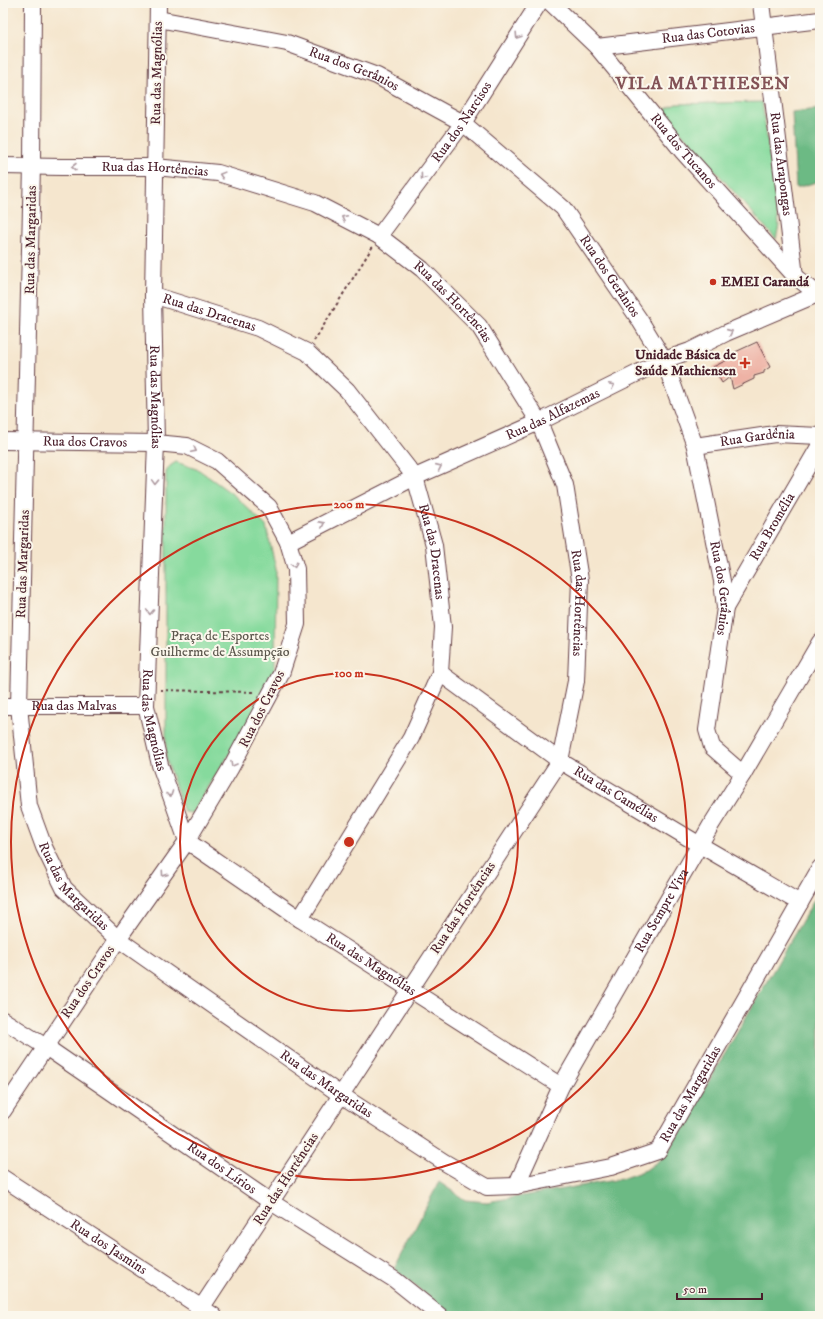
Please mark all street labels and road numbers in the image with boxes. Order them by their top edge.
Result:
street label: Rua das Cotovias [661,19,756,48]
street label: Rua das Magnólias [147,21,167,125]
street label: Rua dos Gerânios [306,43,402,95]
street label: Rua dos Narcisos [428,78,496,166]
street label: Rua dos Tucanos [646,110,721,193]
street label: Rua das Arapongas [766,111,796,217]
street label: Rua das Hortências [101,158,209,181]
street label: Rua das Margaridas [21,185,41,295]
street label: Rua dos Gerânios [575,232,644,321]
street label: Rua das Hortências [410,257,496,346]
street label: Rua das Dracenas [160,290,259,336]
street label: Rua das Magnólias [145,345,165,449]
street label: Rua das Alfazemas [503,384,603,445]
street label: Rua Gardênia [719,425,795,451]
street label: Rua dos Cravos [43,433,128,452]
street label: Rua Bromélia [745,489,799,564]
street label: Rua das Dracenas [414,502,449,601]
street label: Rua das Margaridas [12,509,34,619]
street label: Rua dos Gerânios [705,539,734,637]
street label: Rua das Hortências [566,548,589,657]
street label: Rua dos Cravos [235,667,289,751]
street label: Rua das Magnólias [137,669,171,774]
street label: Rua das Malvas [31,697,117,715]
street label: Rua das Camélias [570,762,662,827]
street label: Rua das Margaridas [34,839,113,935]
street label: Rua das Hortências [426,858,500,958]
street label: Rua Sempre Viva [631,865,693,956]
street label: Rua das Magnólias [322,929,420,1000]
street label: Rua dos Cravos [57,942,119,1022]
street label: Rua das Margaridas [656,1042,726,1146]
street label: Rua das Margaridas [276,1046,376,1122]
street label: Rua das Hortências [249,1129,323,1229]
street label: Rua dos Lírios [183,1138,260,1198]
street label: Rua dos Jasmins [66,1215,151,1279]

